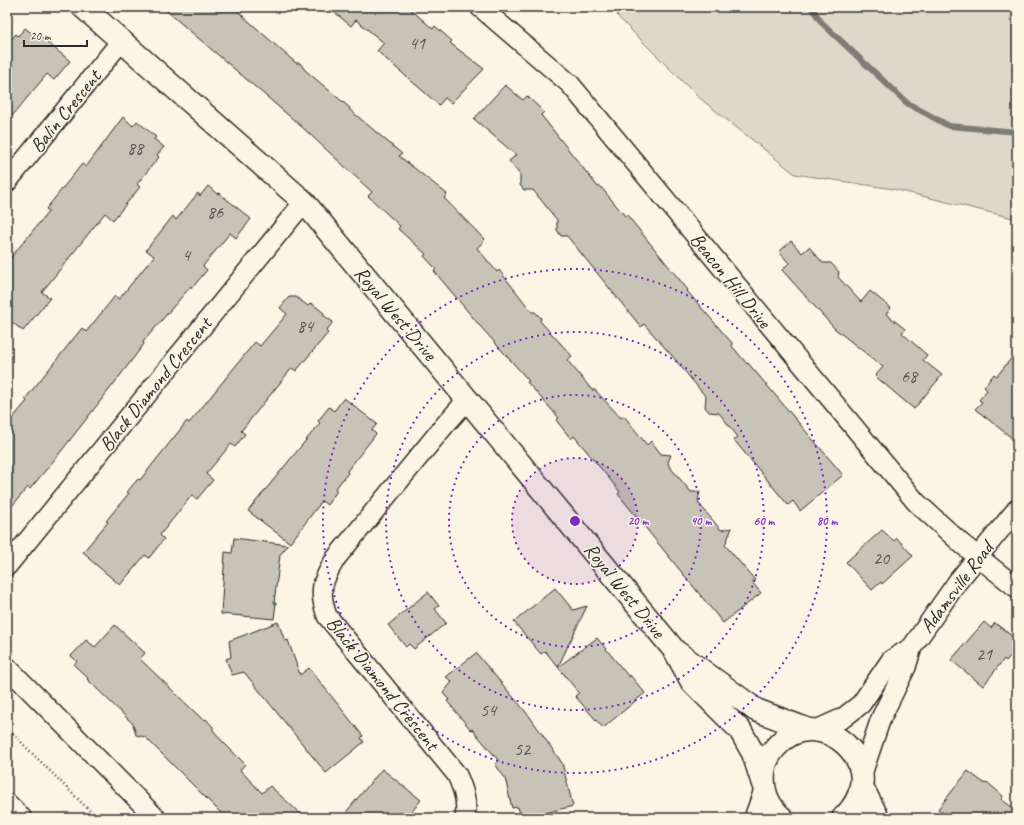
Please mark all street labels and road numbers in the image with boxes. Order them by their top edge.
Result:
street label: Balin Crescent [24,63,108,158]
street label: Beacon Hill Drive [685,228,778,334]
street label: Royal West Drive [349,261,443,367]
street label: Black Diamond Crescent [94,310,219,456]
street label: Adamsville Road [914,534,1001,638]
street label: Royal West Drive [579,538,672,644]
street label: Black Diamond Crescent [321,611,446,757]

